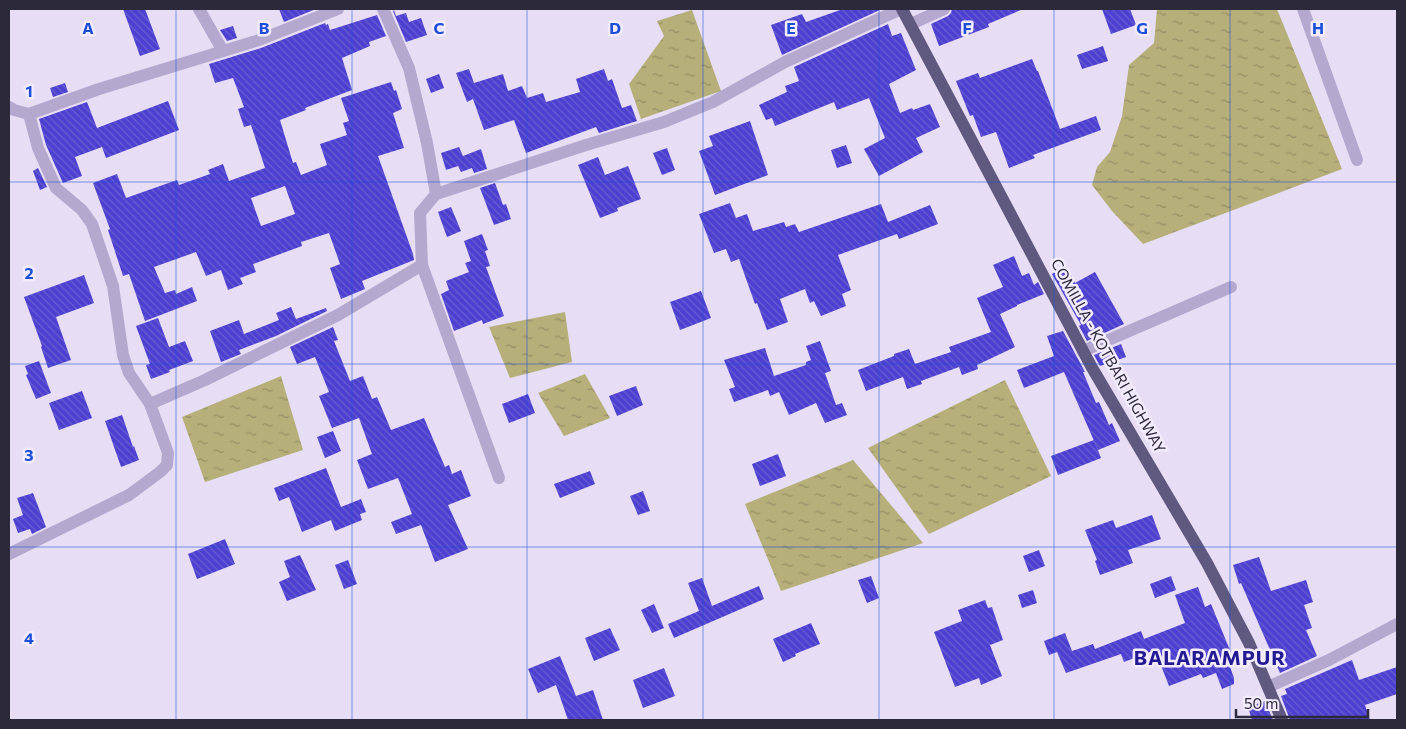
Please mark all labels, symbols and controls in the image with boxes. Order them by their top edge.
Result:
text: A [82,18,94,37]
text: B [259,18,270,37]
text: C [434,18,445,37]
text: D [609,18,621,37]
text: E [786,18,796,37]
text: F [962,18,972,37]
text: G [1136,18,1148,37]
text: H [1312,18,1324,37]
text: 1 [25,81,33,100]
street label: COMILLA - KOTBARI HIGHWAY [1048,255,1170,456]
text: 2 [24,263,34,282]
text: 3 [24,445,34,464]
text: 4 [24,628,34,647]
district label: BALARAMPUR [1134,645,1286,669]
scale bar [1236,686,1368,718]
text: 50 m [1244,694,1278,712]

